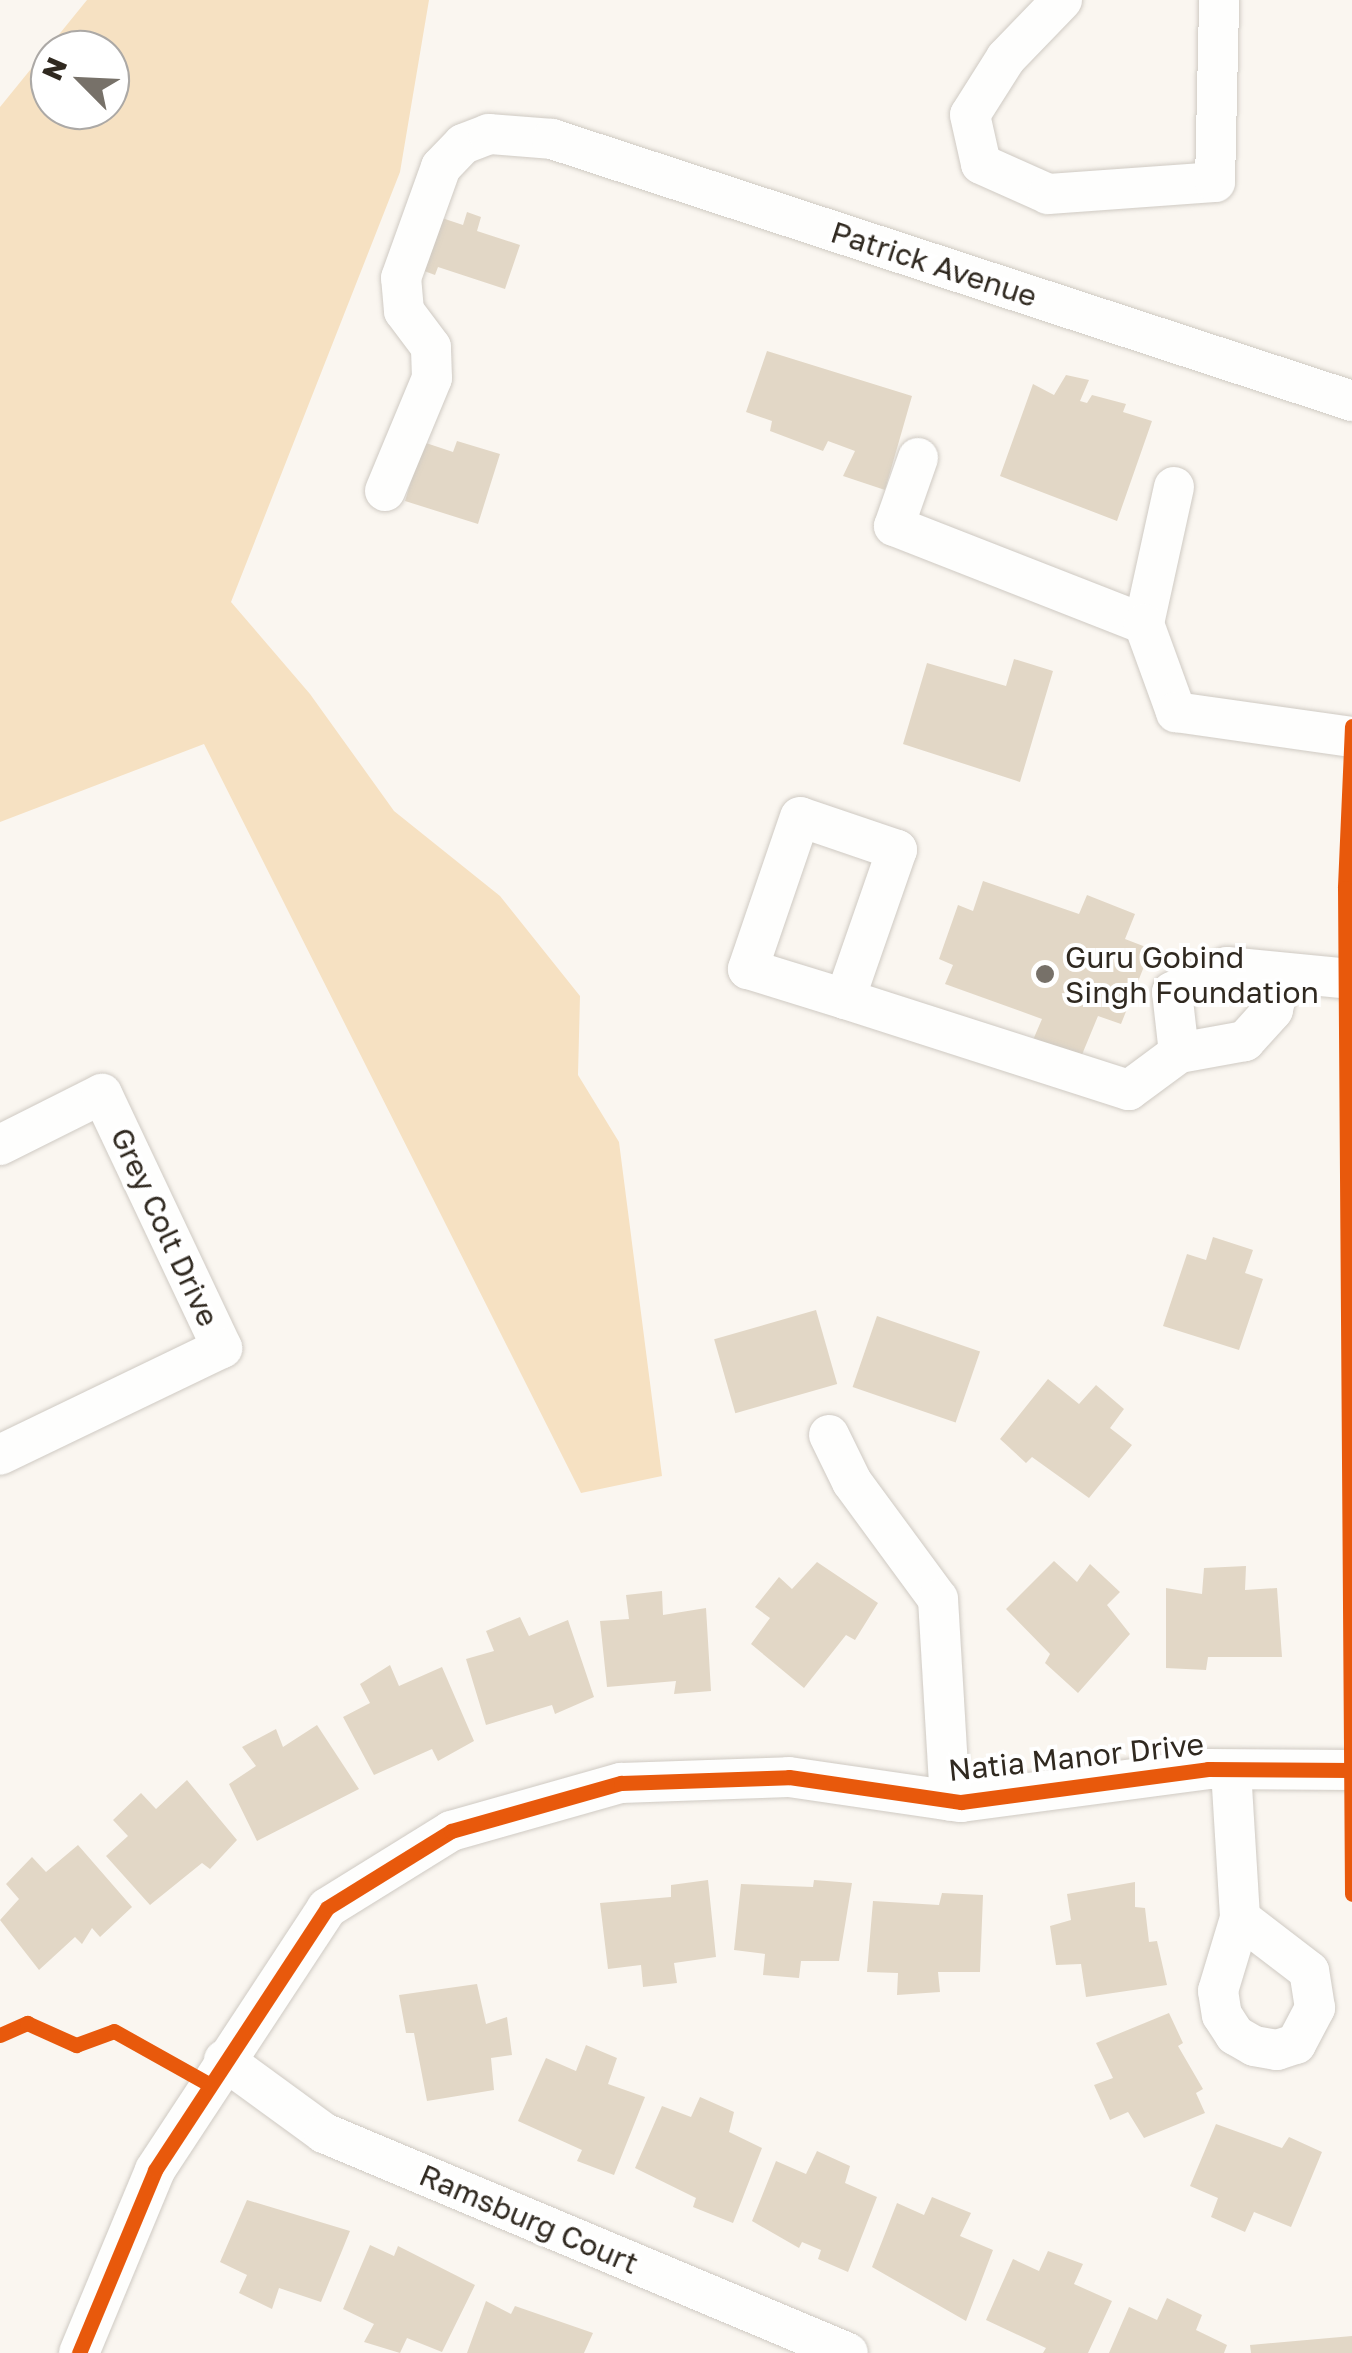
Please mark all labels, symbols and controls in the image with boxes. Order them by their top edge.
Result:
north arrow [30,30,130,130]
text: N [35,52,73,85]
street label: Patrick Avenue [826,214,1042,314]
place label: Guru Gobind Singh Foundation [1065,939,1319,1010]
marker: Guru Gobind Singh Foundation [1034,963,1056,985]
street label: Grey Colt Drive [103,1122,227,1332]
street label: Natia Manor Drive [946,1726,1206,1788]
street label: Ramsburg Court [414,2157,644,2281]

